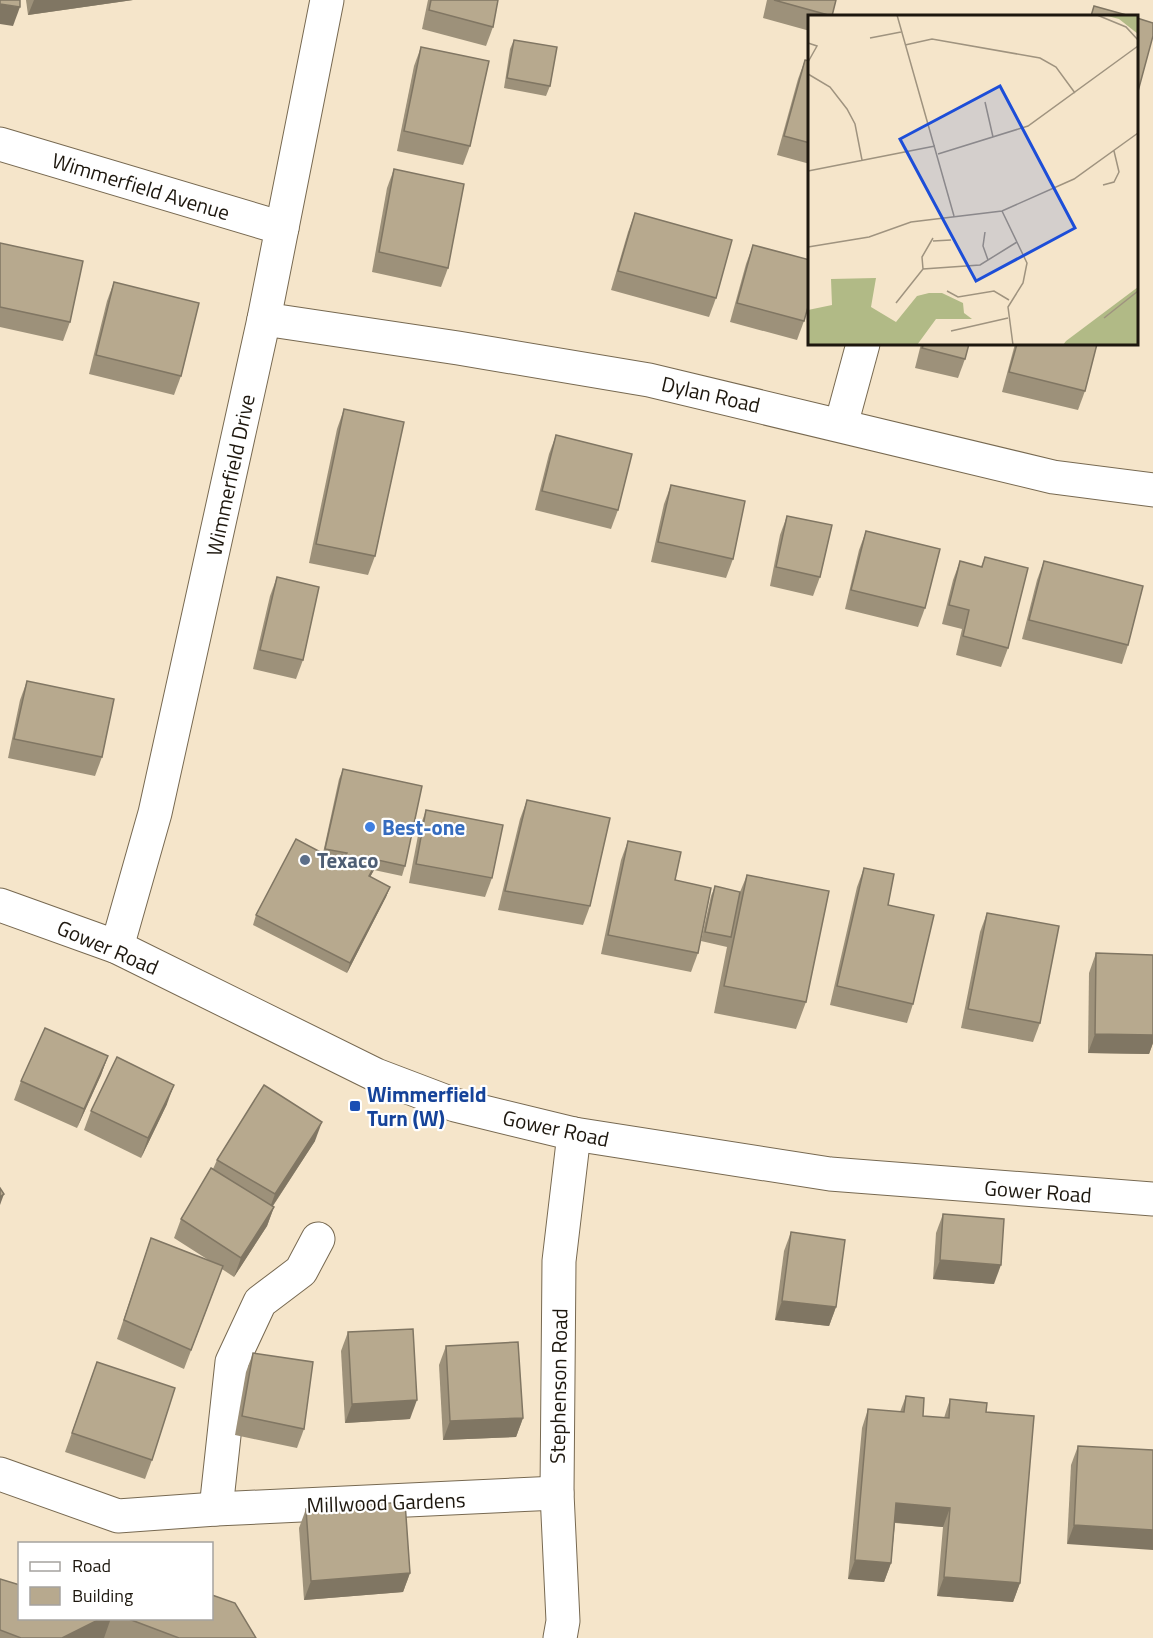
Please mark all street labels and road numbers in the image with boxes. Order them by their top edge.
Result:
street label: Wimmerfield Avenue [48,144,234,228]
street label: Dylan Road [658,367,764,421]
street label: Wimmerfield Drive [197,391,263,559]
street label: Gower Road [52,911,164,983]
street label: Gower Road [500,1101,612,1155]
street label: Gower Road [983,1171,1093,1211]
street label: Stephenson Road [541,1308,575,1464]
street label: Millwood Gardens [306,1483,466,1521]

